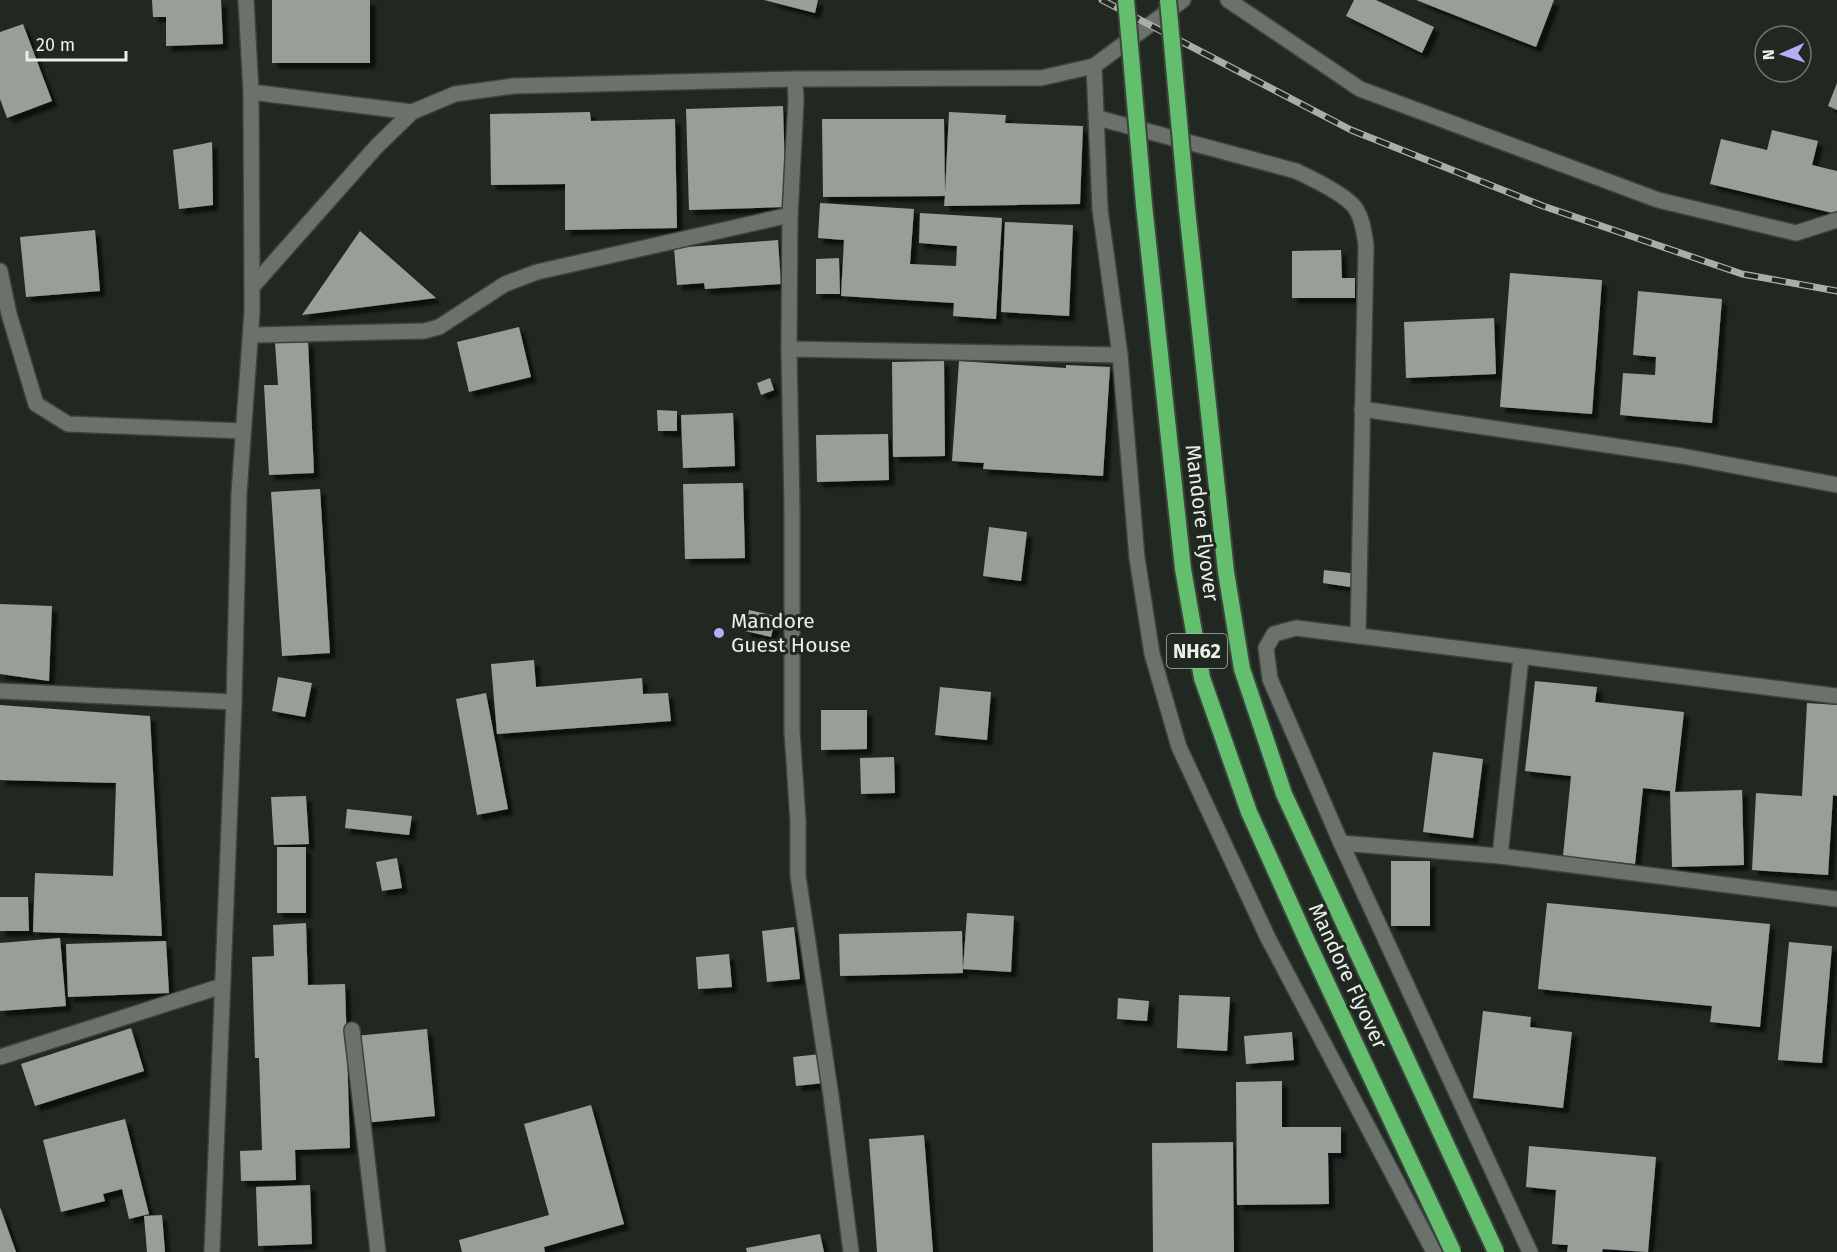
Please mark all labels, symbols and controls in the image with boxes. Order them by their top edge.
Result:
scale bar [27,24,126,62]
north arrow [1753,24,1813,84]
text: 20 m [36,34,75,56]
text: N [1759,49,1778,61]
street label: Mandore Flyover [1179,443,1225,603]
place label: Mandore Guest House [731,608,851,658]
marker: Mandore Guest House [712,626,726,640]
road number: NH62 [1167,634,1227,668]
street label: Mandore Flyover [1303,899,1393,1053]

